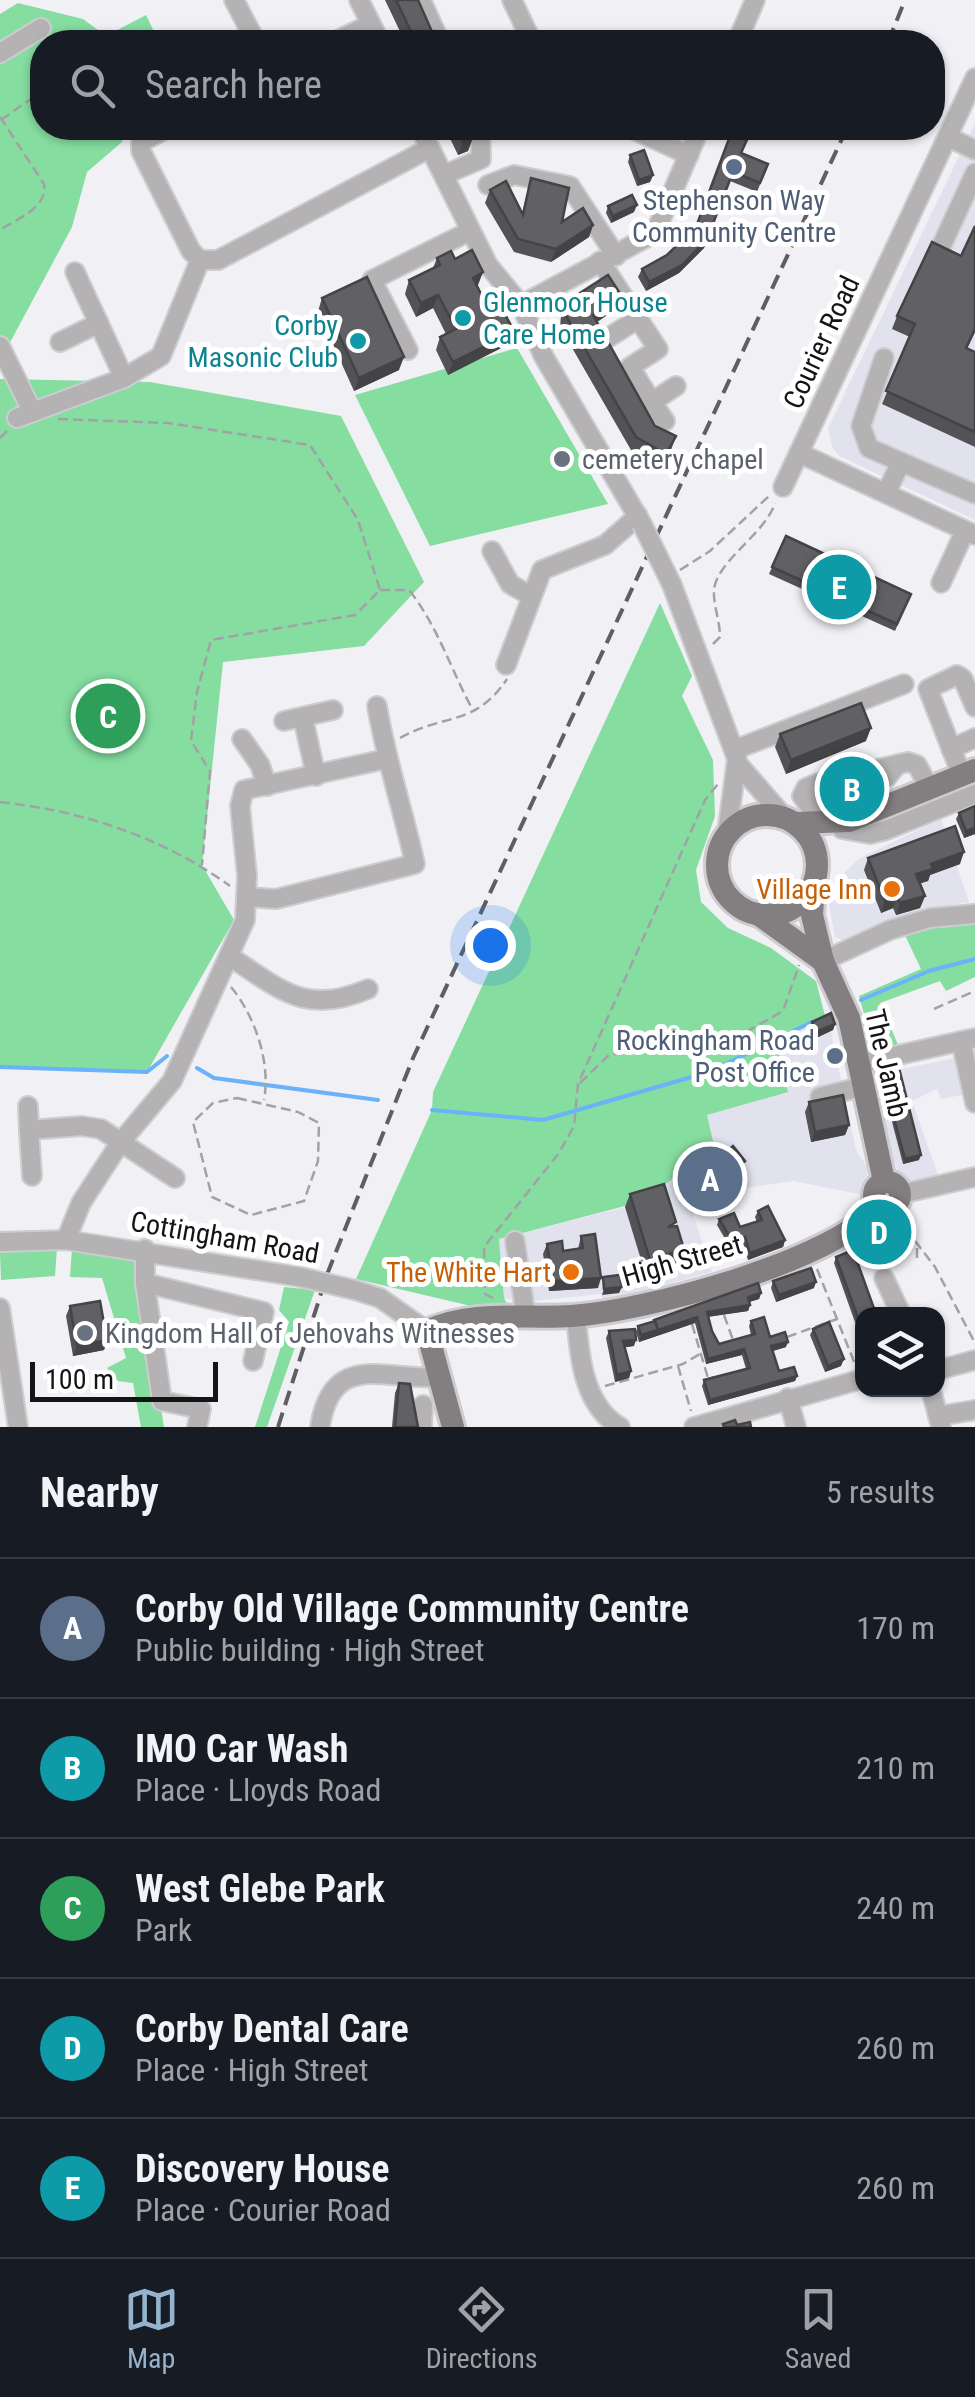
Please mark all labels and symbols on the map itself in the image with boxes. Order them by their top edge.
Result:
marker: Stephenson Way Community Centre [723,156,745,178]
place label: Stephenson Way Community Centre [632,184,836,249]
street label: Courier Road [776,271,867,414]
place label: Glenmoor House Care Home [483,286,668,351]
marker: Glenmoor House Care Home [452,307,474,329]
place label: Corby Masonic Club [188,309,338,374]
marker: Corby Masonic Club [347,330,369,352]
place label: cemetery chapel [582,443,764,476]
marker: cemetery chapel [551,448,573,470]
pin: E [806,550,872,624]
pin: C [76,678,140,754]
pin: B [820,752,884,826]
place label: Village Inn [756,873,872,906]
marker: Village Inn [881,878,903,900]
your location [465,920,516,971]
street label: The Jamb [858,1006,915,1120]
place label: Rockingham Road Post Office [616,1024,815,1089]
marker: Rockingham Road Post Office [824,1045,846,1067]
pin: A [678,1142,742,1216]
pin: D [846,1194,912,1270]
street label: Cottingham Road [128,1205,322,1270]
street label: High Street [618,1228,746,1293]
place label: The White Hart [386,1256,551,1289]
marker: The White Hart [560,1261,582,1283]
place label: Kingdom Hall of Jehovahs Witnesses [105,1317,515,1350]
marker: Kingdom Hall of Jehovahs Witnesses [74,1322,96,1344]
scale bar [30,1357,218,1402]

